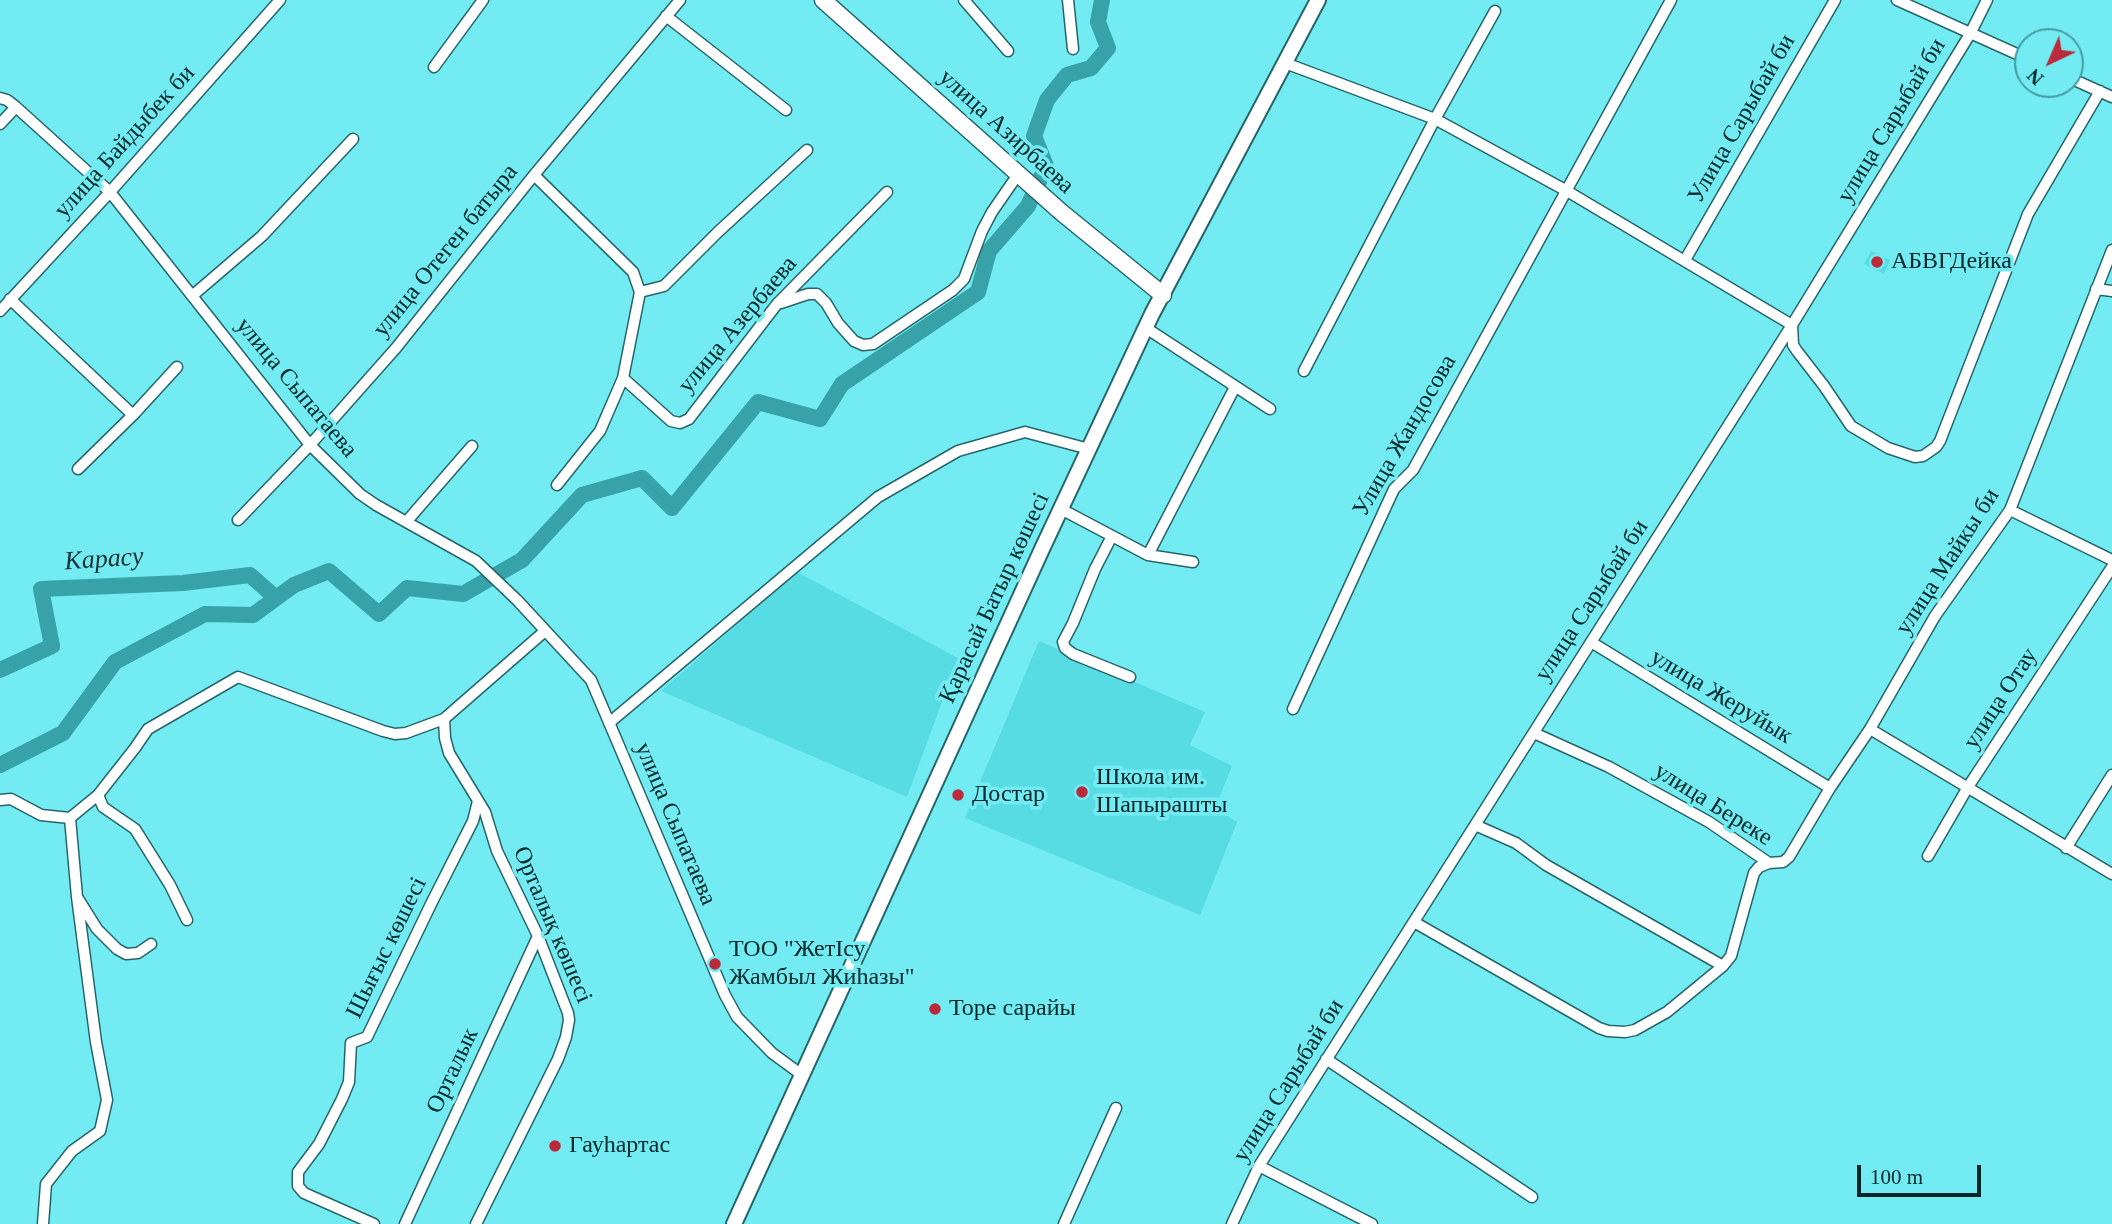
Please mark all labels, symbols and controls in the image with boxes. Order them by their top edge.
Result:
north arrow [2014,28,2084,98]
street label: Улица Сарыбай би [1682,29,1802,209]
street label: улица Сарыбай би [1832,34,1952,208]
street label: улица Байдыбек би [49,59,201,225]
street label: улица Азирбаева [932,64,1080,200]
text: N [2023,65,2048,89]
street label: улица Отеген батыра [367,159,525,343]
place label: АБВГДейка [1891,248,2012,276]
street label: улица Азербаева [672,251,804,399]
marker: АБВГДейка [1869,254,1885,270]
street label: улица Сыпатаева [229,312,363,464]
street label: Улица Жандосова [1347,350,1463,522]
street label: улица Майкы би [1890,483,2006,641]
street label: Қарасай Батыр көшесі [934,488,1056,708]
street label: улица Сарыбай би [1529,515,1655,687]
water label: Карасу [63,542,145,578]
street label: улица Жеруйык [1645,643,1797,751]
street label: улица Отау [1958,643,2044,755]
street label: улица Сыпатаева [628,738,722,910]
street label: улица Береке [1649,757,1777,853]
place label: Школа им. Шапырашты [1096,764,1227,820]
place label: Достар [972,781,1045,809]
marker: Школа им. Шапырашты [1074,784,1090,800]
marker: Достар [950,787,966,803]
street label: Орталық көшесі [506,842,598,1008]
street label: Шығыс көшесі [340,873,434,1023]
place label: ТОО "ЖетIсу Жамбыл Жиhазы" [729,936,914,992]
marker: ТОО "ЖетIсу Жамбыл Жиhазы" [707,956,723,972]
street label: улица Сарыбай би [1227,994,1351,1168]
place label: Торе сарайы [949,995,1076,1023]
marker: Торе сарайы [927,1001,943,1017]
street label: Орталык [421,1024,485,1118]
place label: Гауhартас [569,1132,670,1160]
marker: Гауhартас [547,1138,563,1154]
scale bar [1860,1150,1984,1194]
text: 100 m [1870,1165,1923,1189]

